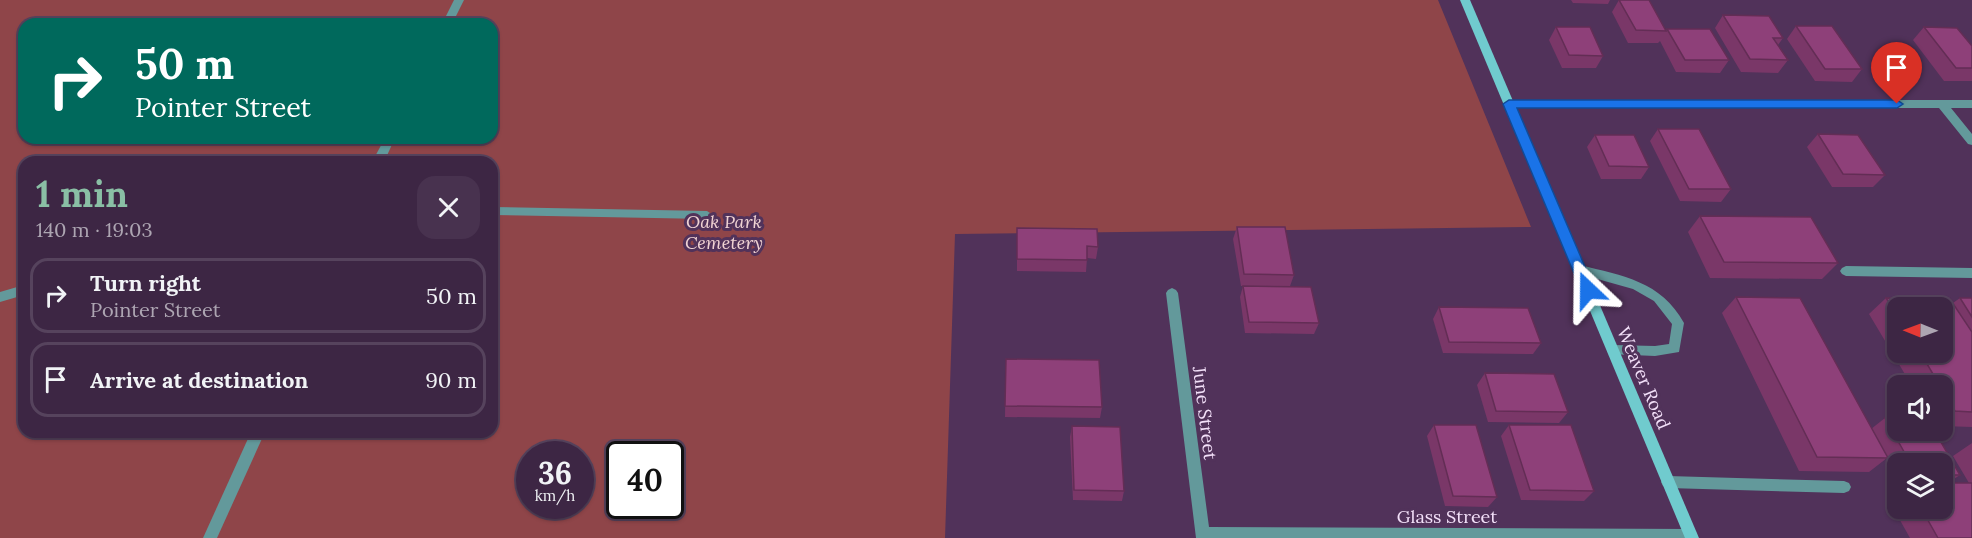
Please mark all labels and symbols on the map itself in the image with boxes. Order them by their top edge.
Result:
pin [1871,42,1922,104]
park label: Oak Park Cemetery [685,210,763,254]
position arrow [1556,258,1620,322]
north arrow [1887,297,1953,363]
street label: Weaver Road [1612,323,1676,433]
street label: June Street [1188,364,1222,461]
speed limit sign: 40 [606,441,684,519]
street label: Glass Street [1397,505,1497,528]

